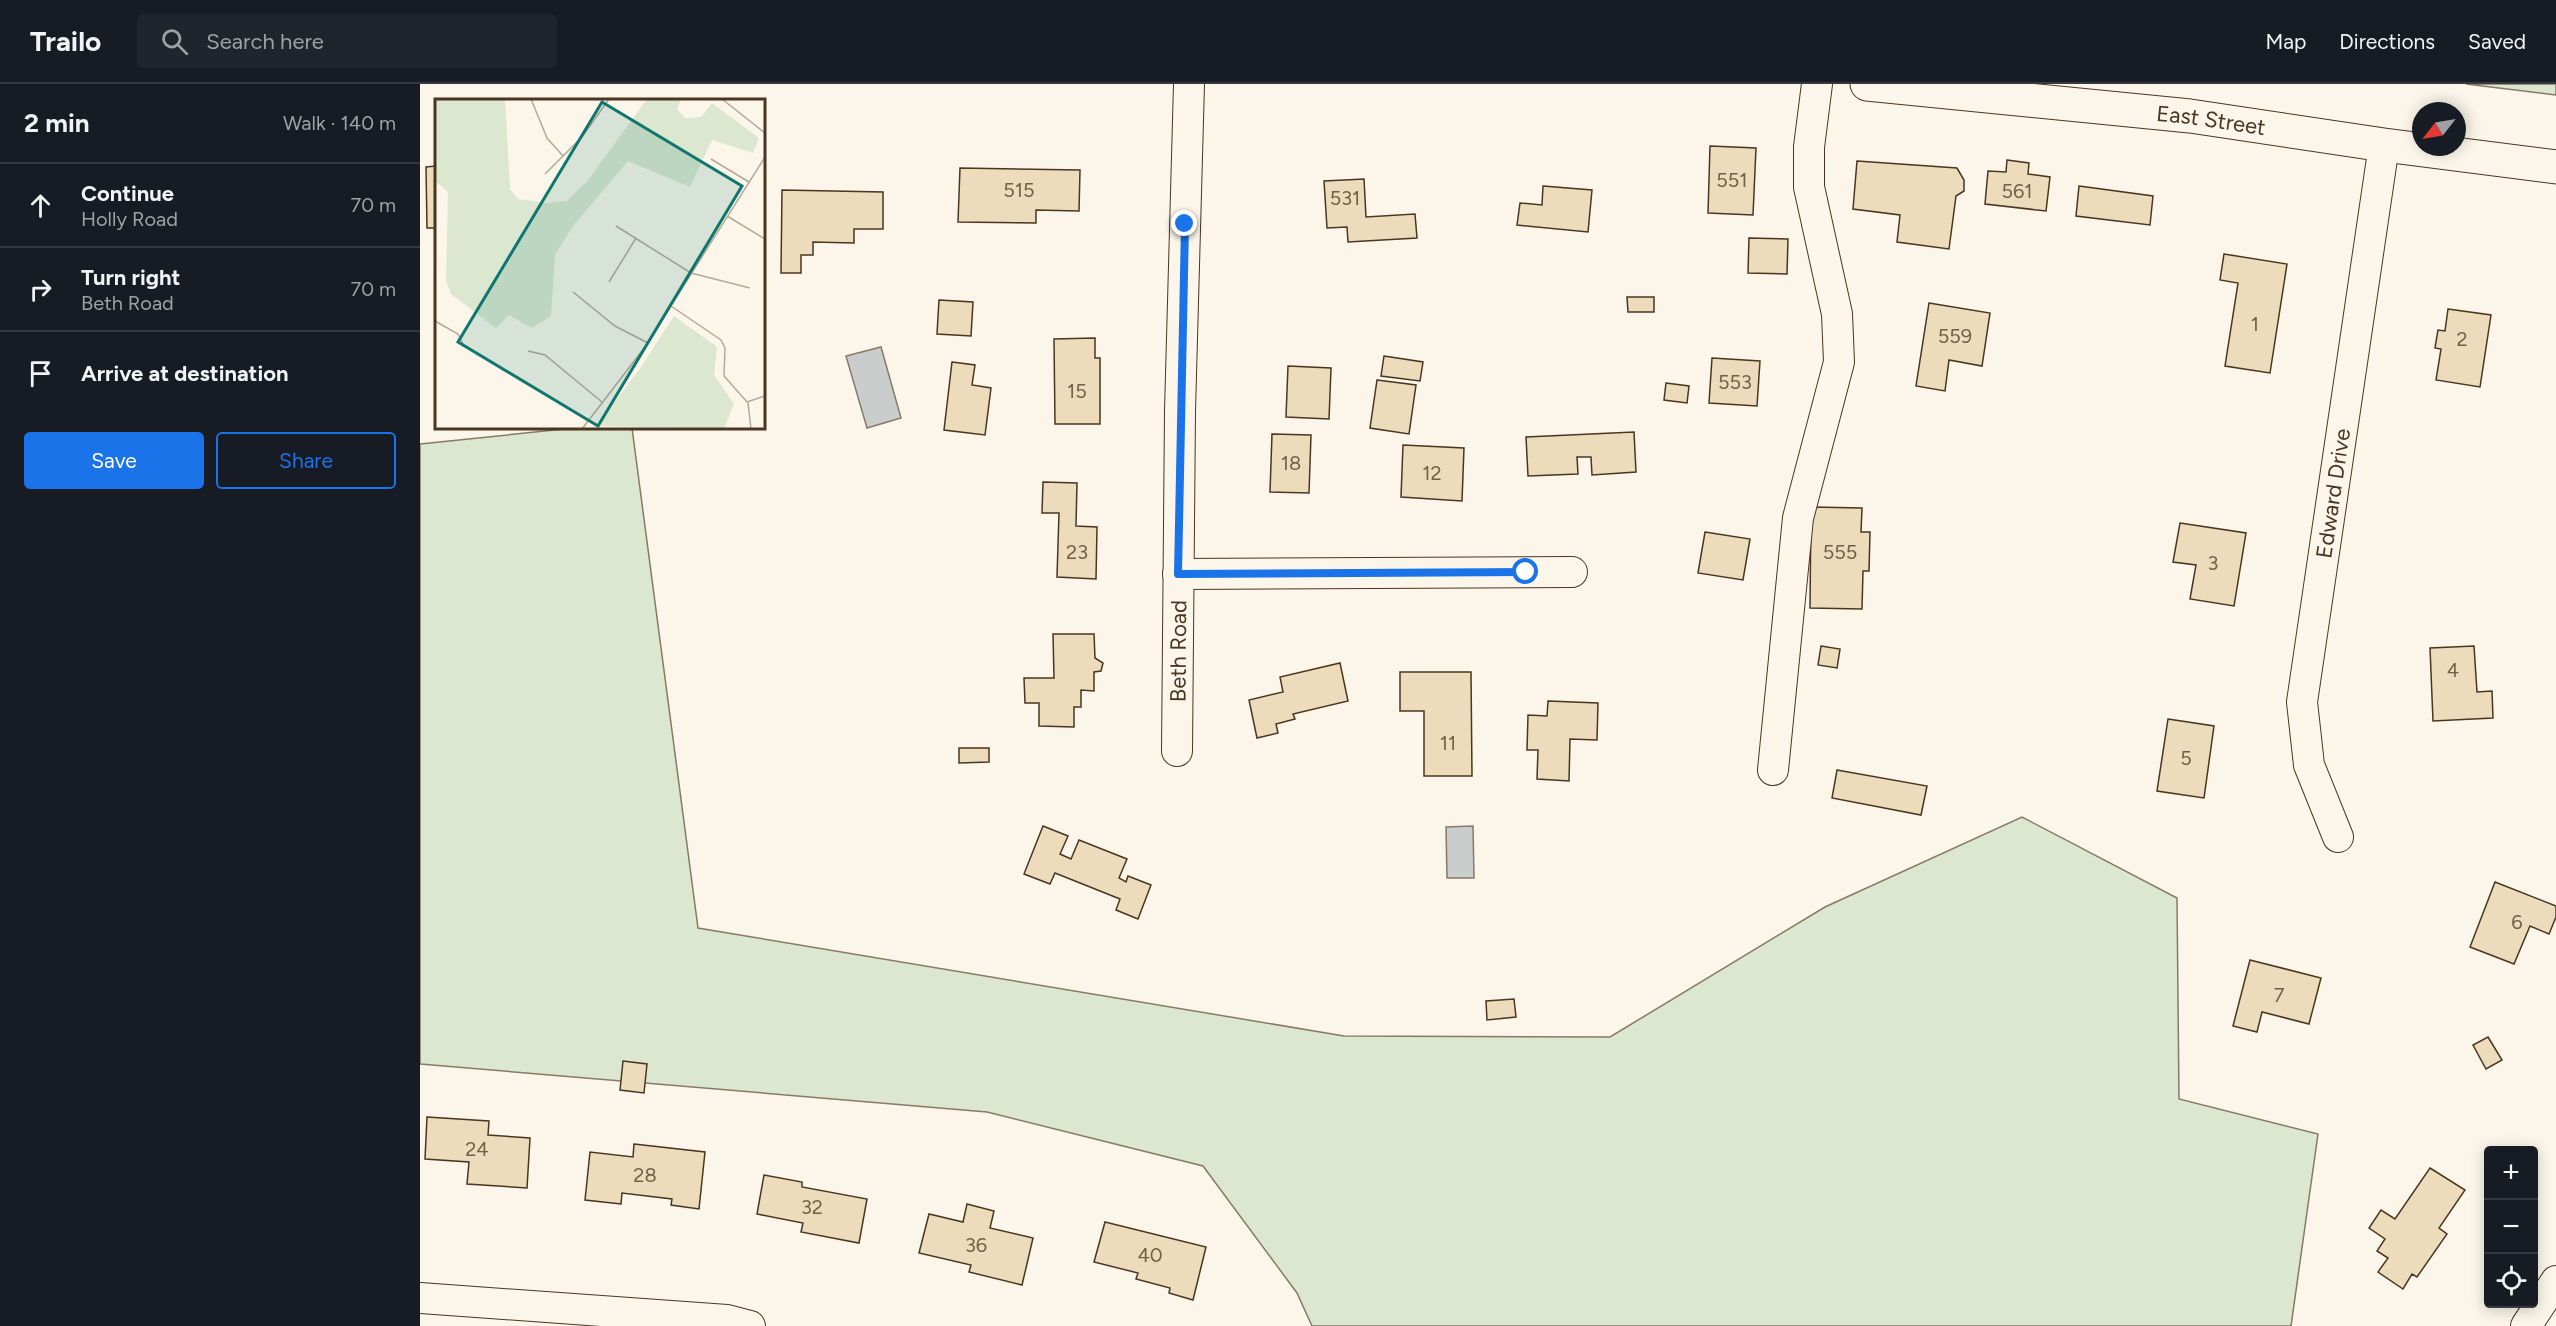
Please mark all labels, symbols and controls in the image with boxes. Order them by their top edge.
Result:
search box [137,14,557,68]
text: Trailo [30,24,101,58]
icon: search [158,25,191,58]
text: Search here [206,28,324,55]
text: Map [2265,29,2306,54]
text: Directions [2339,29,2435,54]
text: Saved [2468,29,2526,54]
inset map [435,99,765,429]
street label: East Street [2155,99,2268,141]
north arrow [2412,102,2466,156]
text: 2 min [24,107,90,139]
text: Walk · 140 m [283,111,396,135]
house number: 551 [1716,168,1748,192]
house number: 515 [1003,178,1035,202]
house number: 561 [2001,179,2033,203]
text: Continue [81,180,174,207]
house number: 531 [1330,186,1360,210]
icon: ahead [24,189,57,222]
text: 70 m [350,193,396,217]
text: Holly Road [81,207,178,231]
route end [1171,210,1197,236]
text: Turn right [81,264,180,291]
icon: right [24,273,57,306]
text: 70 m [350,277,396,301]
text: Beth Road [81,291,174,315]
house number: 1 [2251,312,2259,336]
house number: 559 [1938,324,1972,348]
house number: 2 [2456,327,2468,351]
icon: arrive [24,357,57,390]
text: Arrive at destination [81,360,289,387]
house number: 553 [1718,370,1752,394]
house number: 15 [1067,379,1087,403]
street label: Edward Drive [2310,427,2356,560]
button: Save [24,432,204,489]
button: Share [216,432,396,489]
house number: 18 [1281,451,1301,475]
house number: 12 [1422,461,1442,485]
house number: 23 [1066,540,1088,564]
house number: 555 [1823,540,1857,564]
house number: 3 [2208,551,2218,575]
route start [1512,558,1538,584]
street label: Beth Road [1164,600,1192,702]
house number: 4 [2447,658,2459,682]
house number: 11 [1440,731,1456,755]
house number: 5 [2180,746,2192,770]
house number: 6 [2511,910,2523,934]
house number: 7 [2274,983,2285,1007]
house number: 24 [465,1137,489,1161]
map controls [2484,1146,2538,1308]
button: + [2484,1146,2538,1200]
house number: 28 [633,1163,657,1187]
house number: 32 [801,1195,823,1219]
button: − [2484,1200,2538,1254]
house number: 36 [965,1233,987,1257]
house number: 40 [1137,1243,1163,1267]
button: locate [2484,1254,2538,1308]

